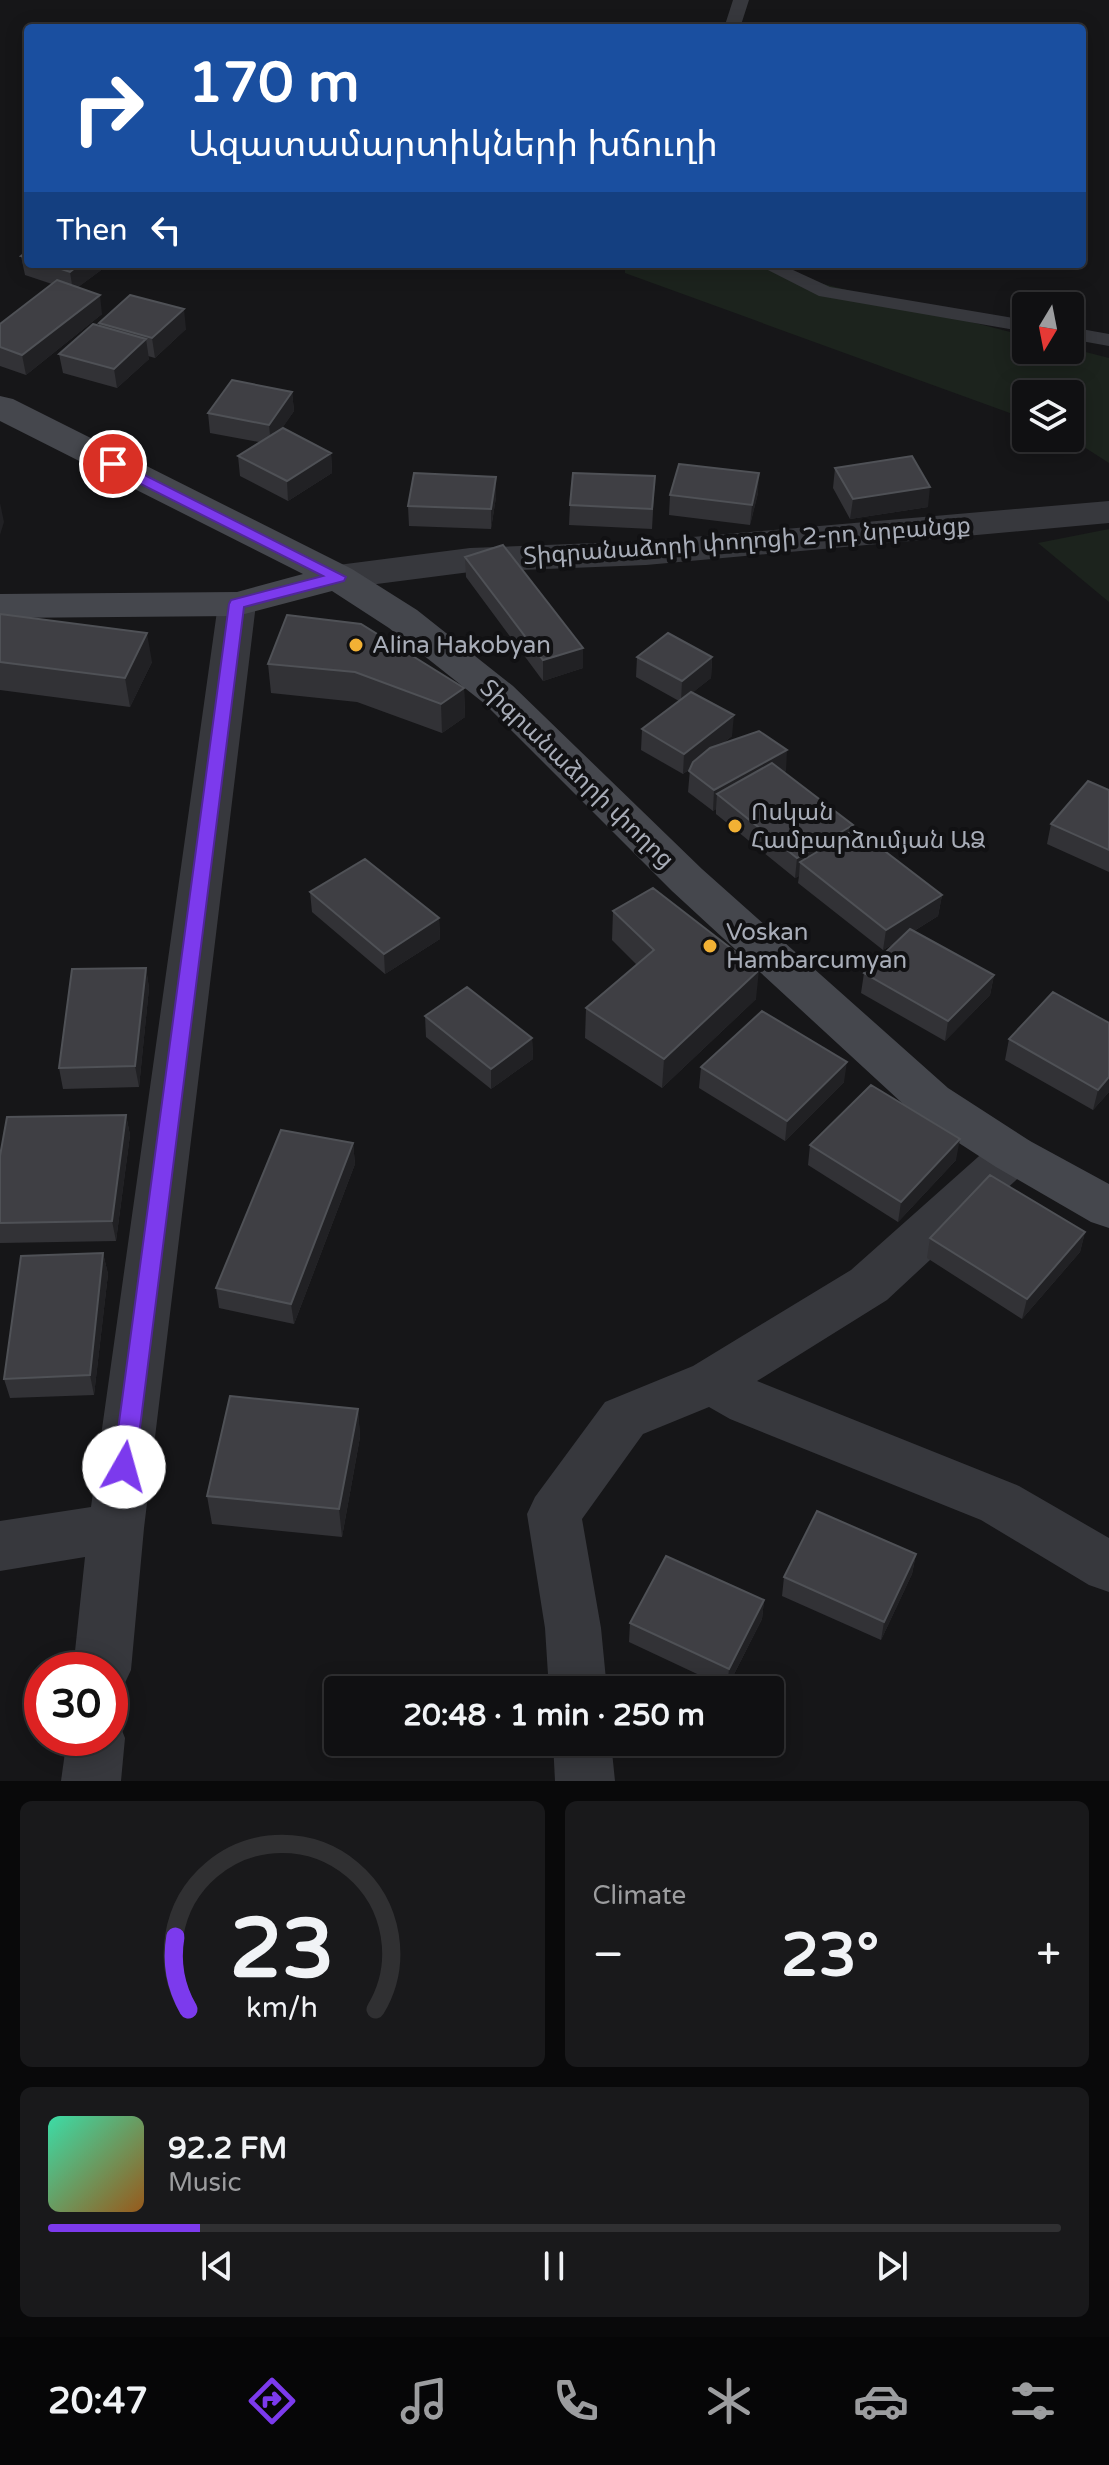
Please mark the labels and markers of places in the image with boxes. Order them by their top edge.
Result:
pin [79,430,147,498]
place label: Alina Hakobyan [372,631,551,660]
marker: Alina Hakobyan [347,636,365,654]
place label: Ոսկան Համբարձումյան ԱՁ [751,798,986,855]
marker: Ոսկան Համբարձումյան ԱՁ [726,817,744,835]
place label: Voskan Hambarcumyan [726,918,907,975]
marker: Voskan Hambarcumyan [701,937,719,955]

